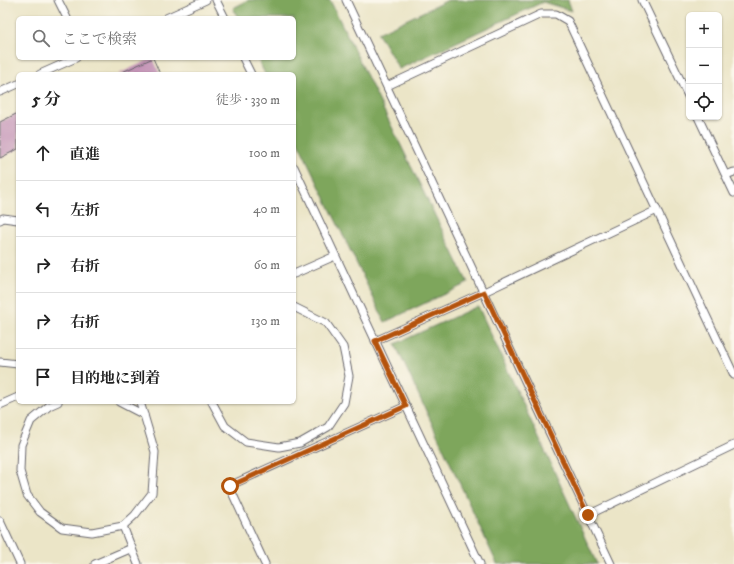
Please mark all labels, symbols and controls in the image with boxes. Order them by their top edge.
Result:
map controls [686,12,722,120]
button: + [686,12,722,48]
search box [16,16,296,60]
icon: search [30,27,52,49]
text: ここで検索 [62,30,137,49]
button: − [686,48,722,84]
button: locate [686,84,722,120]
text: 5 分 [32,89,61,111]
text: 徒歩 · 330 m [216,92,280,108]
icon: ahead [32,142,54,164]
text: 直進 [70,145,100,164]
text: 100 m [249,145,280,161]
icon: left [32,198,54,220]
text: 左折 [70,201,100,220]
text: 40 m [253,201,280,217]
icon: right [32,254,54,276]
text: 右折 [70,257,100,276]
text: 60 m [254,257,280,273]
icon: right [32,310,54,332]
text: 右折 [70,313,100,332]
text: 130 m [251,313,280,329]
icon: arrive [32,366,54,388]
text: 目的地に到着 [70,369,160,388]
route start [221,477,239,495]
route end [579,506,597,524]

